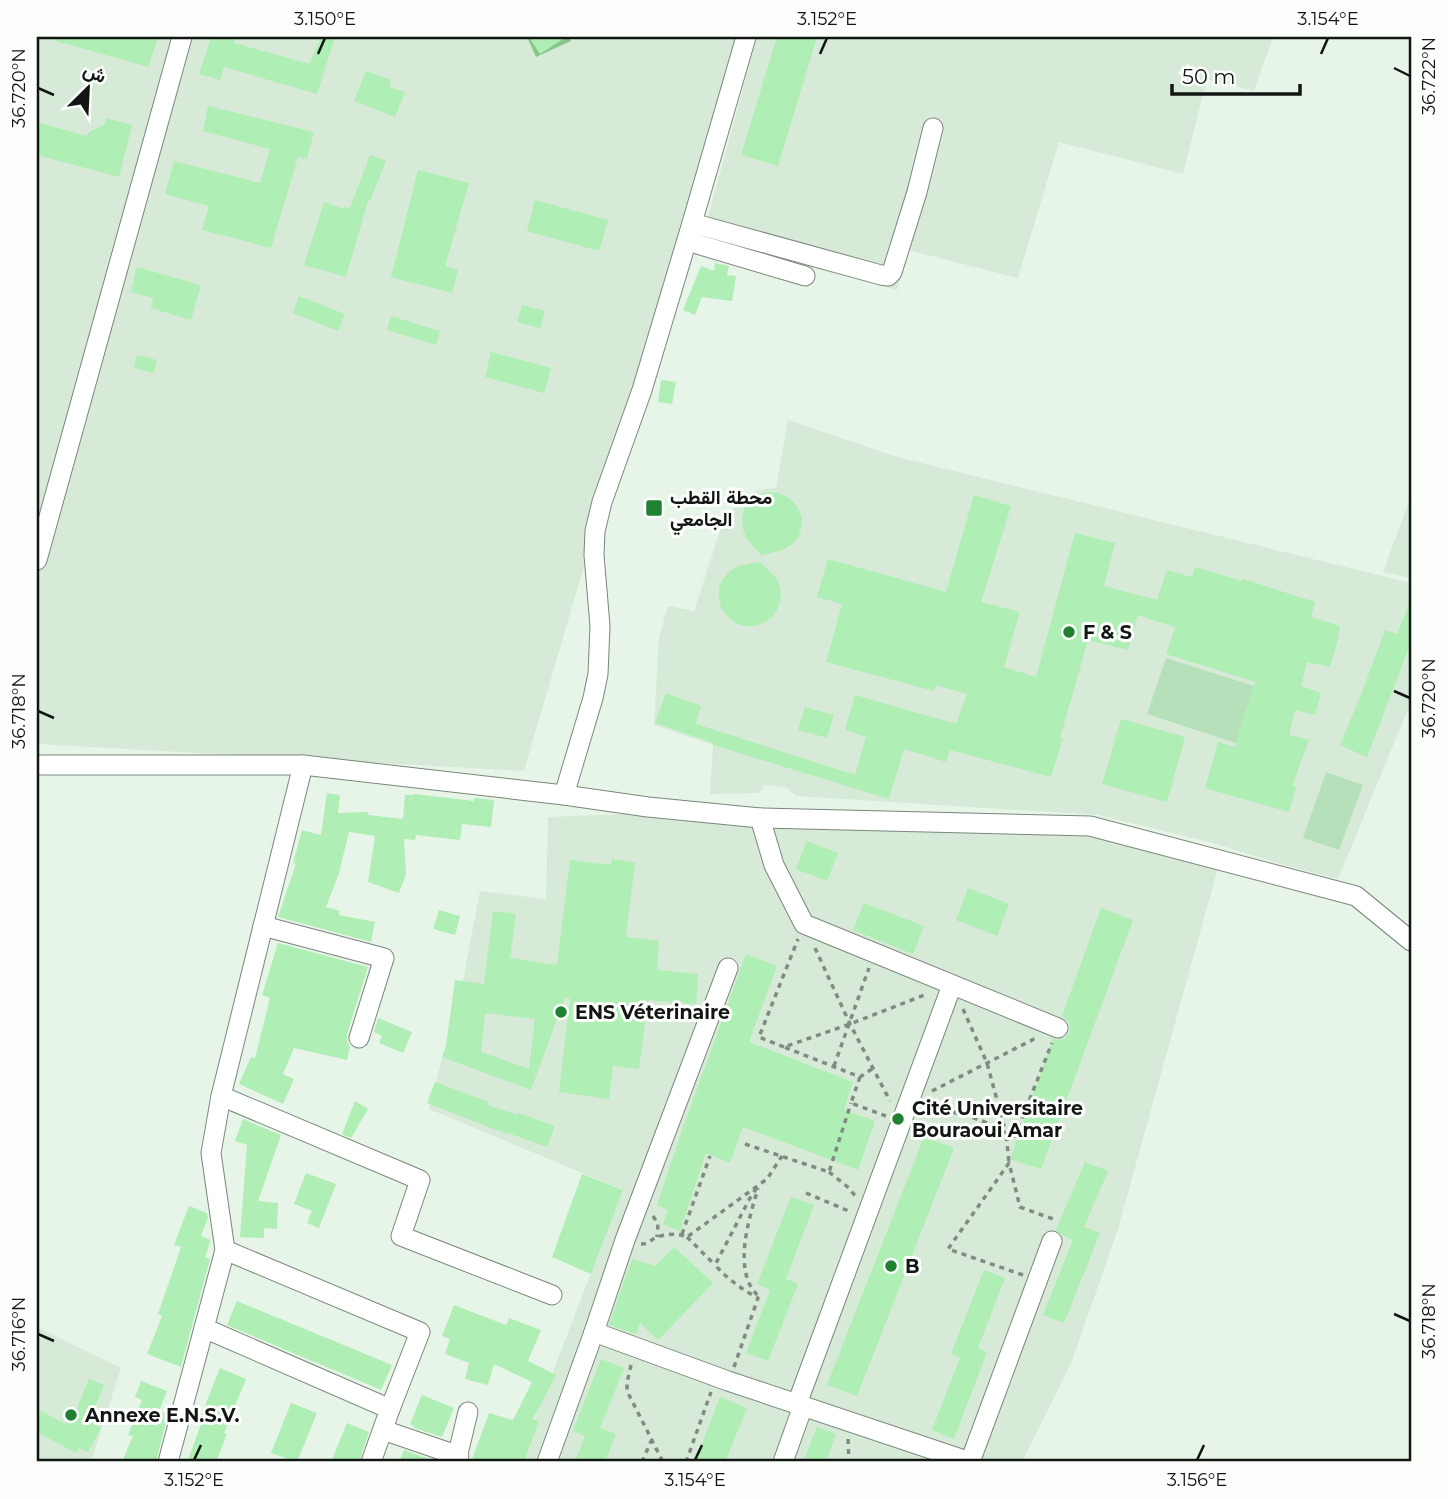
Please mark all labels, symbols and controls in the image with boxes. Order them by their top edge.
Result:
text: 3.150°E [294,8,356,30]
text: 3.152°E [797,8,857,30]
text: 3.154°E [1297,8,1359,30]
text: 36.722°N [1418,37,1440,115]
text: 36.720°N [8,48,30,128]
north arrow [52,52,122,122]
scale bar [1172,52,1299,96]
text: ش [80,58,110,88]
text: 50 m [1182,64,1236,89]
place label: محطة القطب الجامعي [670,486,772,536]
marker: محطة القطب الجامعي [644,498,664,518]
place label: F & S [1083,621,1132,644]
marker: F & S [1061,624,1077,640]
text: 36.720°N [1418,658,1440,738]
text: 36.718°N [8,673,30,749]
place label: ENS Véterinaire [575,1001,730,1024]
marker: ENS Véterinaire [553,1004,569,1020]
place label: Cité Universitaire Bouraoui Amar [912,1097,1083,1142]
marker: Cité Universitaire Bouraoui Amar [890,1111,906,1127]
place label: B [905,1255,920,1278]
marker: B [883,1258,899,1274]
text: 36.718°N [1418,1283,1440,1359]
text: 36.716°N [8,1297,30,1371]
place label: Annexe E.N.S.V. [84,1404,240,1427]
marker: Annexe E.N.S.V. [63,1407,79,1423]
text: 3.152°E [164,1469,224,1491]
text: 3.154°E [664,1469,726,1491]
text: 3.156°E [1167,1469,1227,1491]

